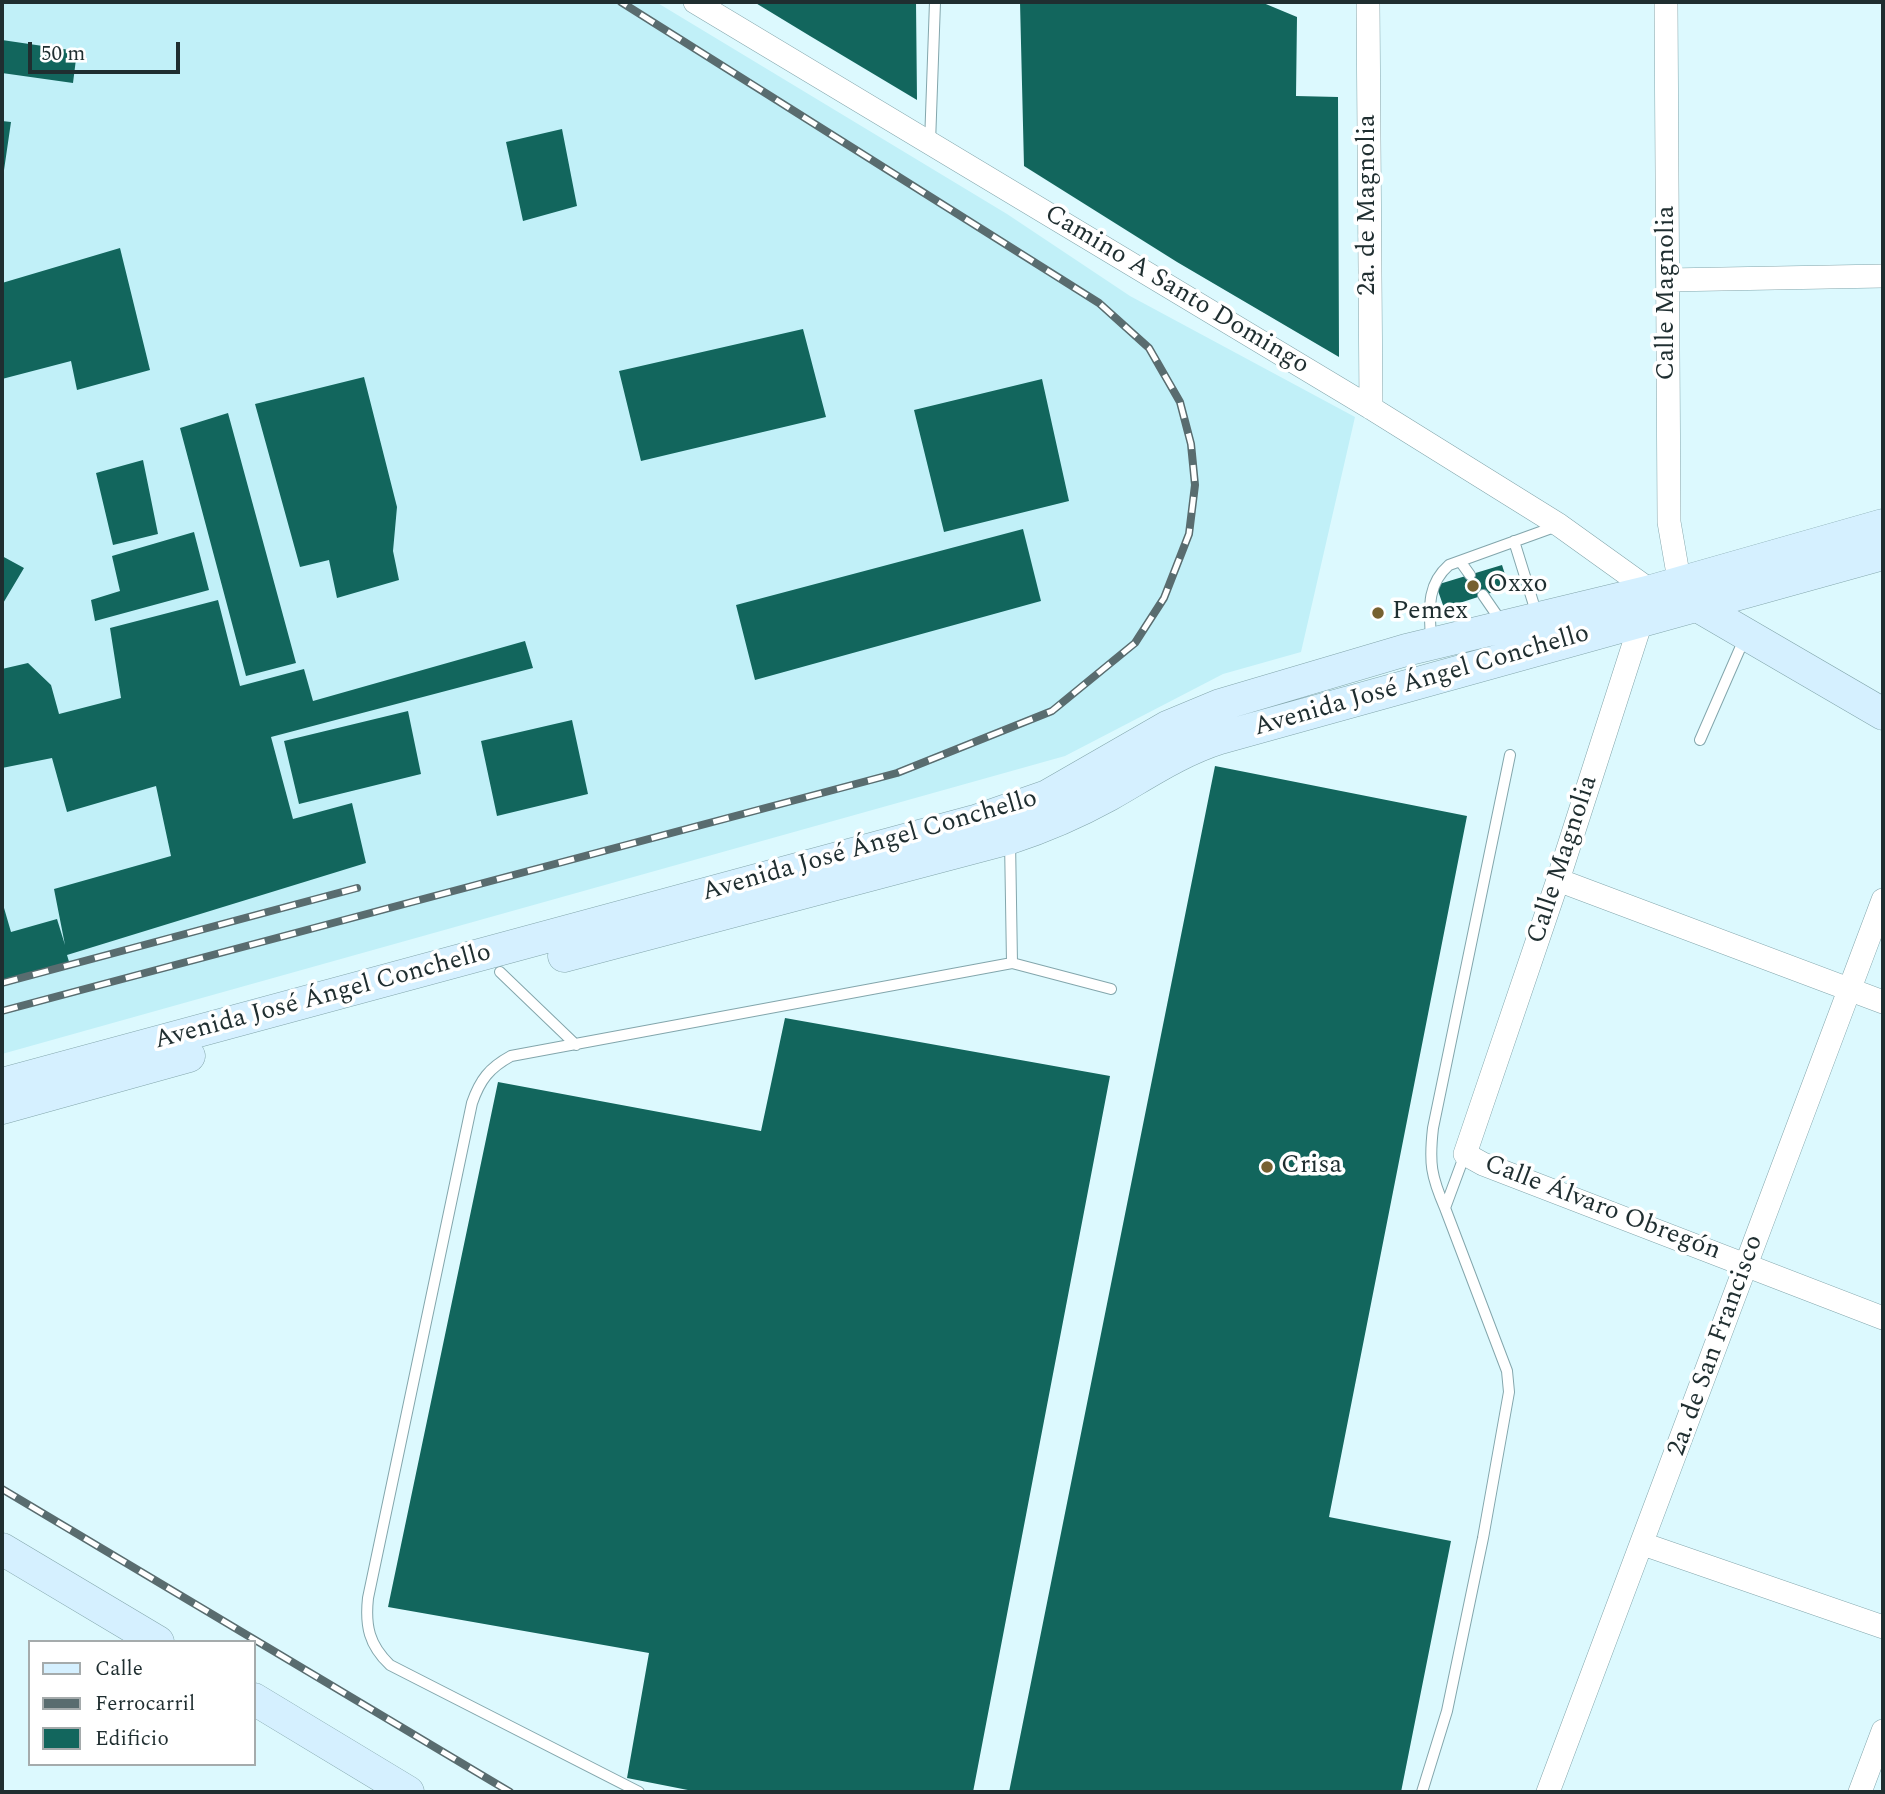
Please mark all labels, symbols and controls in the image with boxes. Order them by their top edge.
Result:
scale bar [32,28,184,72]
text: 50 m [41,38,85,70]
street label: 2a. de Magnolia [1353,114,1385,296]
street label: Camino A Santo Domingo [1038,200,1314,382]
street label: Calle Magnolia [1652,206,1684,380]
place label: Oxxo [1487,570,1548,602]
marker: Oxxo [1465,578,1481,594]
place label: Pemex [1392,597,1468,629]
marker: Pemex [1370,605,1386,621]
street label: Avenida José Ángel Conchello [1251,619,1593,745]
street label: Calle Magnolia [1522,772,1606,948]
street label: Avenida José Ángel Conchello [699,784,1041,910]
street label: Avenida José Ángel Conchello [151,938,495,1058]
street label: Calle Álvaro Obregón [1480,1150,1724,1268]
place label: Crisa [1281,1151,1342,1183]
marker: Crisa [1259,1159,1275,1175]
street label: 2a. de San Francisco [1663,1231,1771,1461]
legend [28,1640,256,1766]
text: Calle [95,1653,143,1685]
text: Ferrocarril [95,1688,195,1720]
text: Edificio [95,1723,169,1755]

